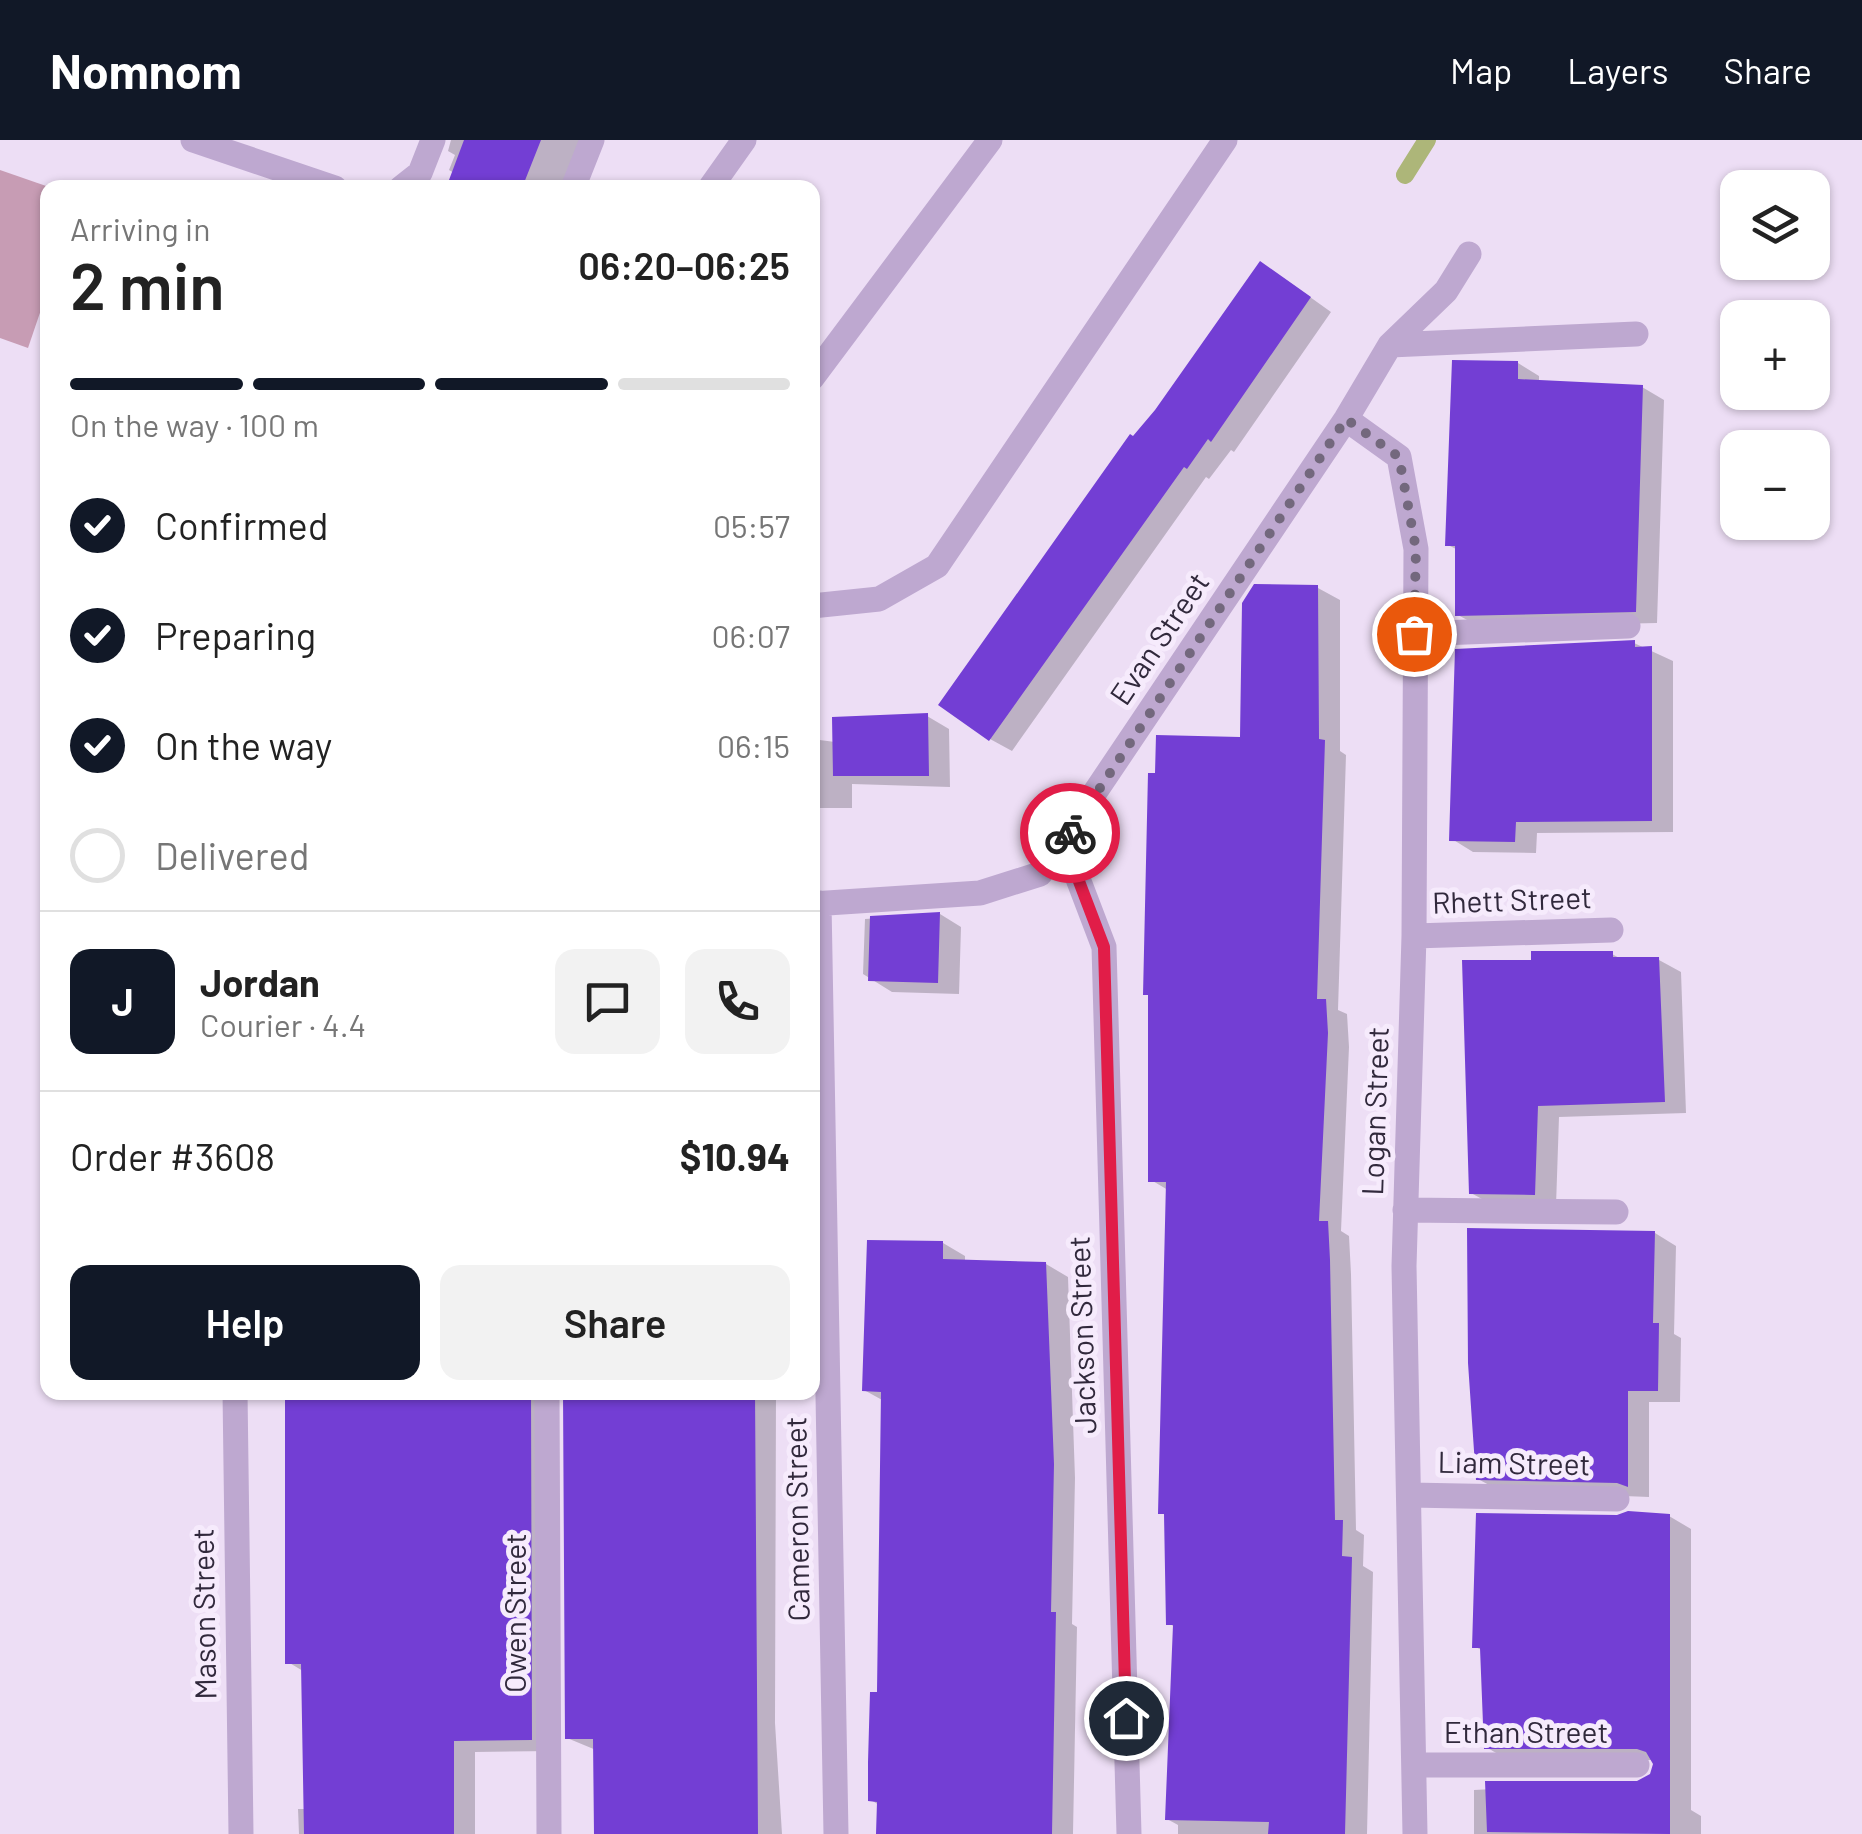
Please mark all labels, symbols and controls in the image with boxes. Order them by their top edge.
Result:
text: Nomnom [50,41,242,99]
text: Map [1450,49,1512,91]
text: Layers [1567,49,1669,91]
text: Share [1724,49,1812,91]
map controls [1720,170,1830,540]
button: layers [1720,170,1830,280]
text: Arriving in [70,209,210,247]
text: 06:20–06:25 [578,242,790,288]
text: 2 min [70,245,225,323]
button: + [1720,300,1830,410]
text: On the way · 100 m [70,405,319,443]
button: − [1720,430,1830,540]
icon: check [70,498,125,553]
text: Confirmed [155,502,328,548]
text: 05:57 [713,506,790,544]
street label: Evan Street [1101,565,1216,711]
pin [1372,592,1457,677]
icon: bag [1387,607,1442,662]
icon: check [70,608,125,663]
text: Preparing [155,612,316,658]
text: 06:07 [711,616,790,654]
icon: check [70,718,125,773]
text: On the way [155,722,332,768]
text: 06:15 [717,726,790,764]
courier [1020,783,1120,883]
icon: bike [1043,806,1098,861]
text: Delivered [155,832,309,878]
street label: Rhett Street [1431,878,1592,920]
button: chat [555,949,660,1054]
button: phone [685,949,790,1054]
text: Jordan [200,959,320,1005]
text: J [111,978,134,1024]
text: Courier · 4.4 [200,1005,366,1043]
street label: Logan Street [1353,1026,1395,1196]
text: Order #3608 [70,1133,275,1179]
text: $10.94 [680,1133,790,1179]
street label: Jackson Street [1060,1236,1102,1435]
button: Help [70,1265,420,1380]
button: Share [440,1265,790,1380]
street label: Cameron Street [776,1416,816,1622]
street label: Liam Street [1437,1443,1591,1481]
street label: Mason Street [184,1528,222,1700]
street label: Owen Street [496,1533,532,1693]
pin [1084,1676,1169,1761]
icon: home [1099,1691,1154,1746]
street label: Ethan Street [1444,1713,1608,1749]

